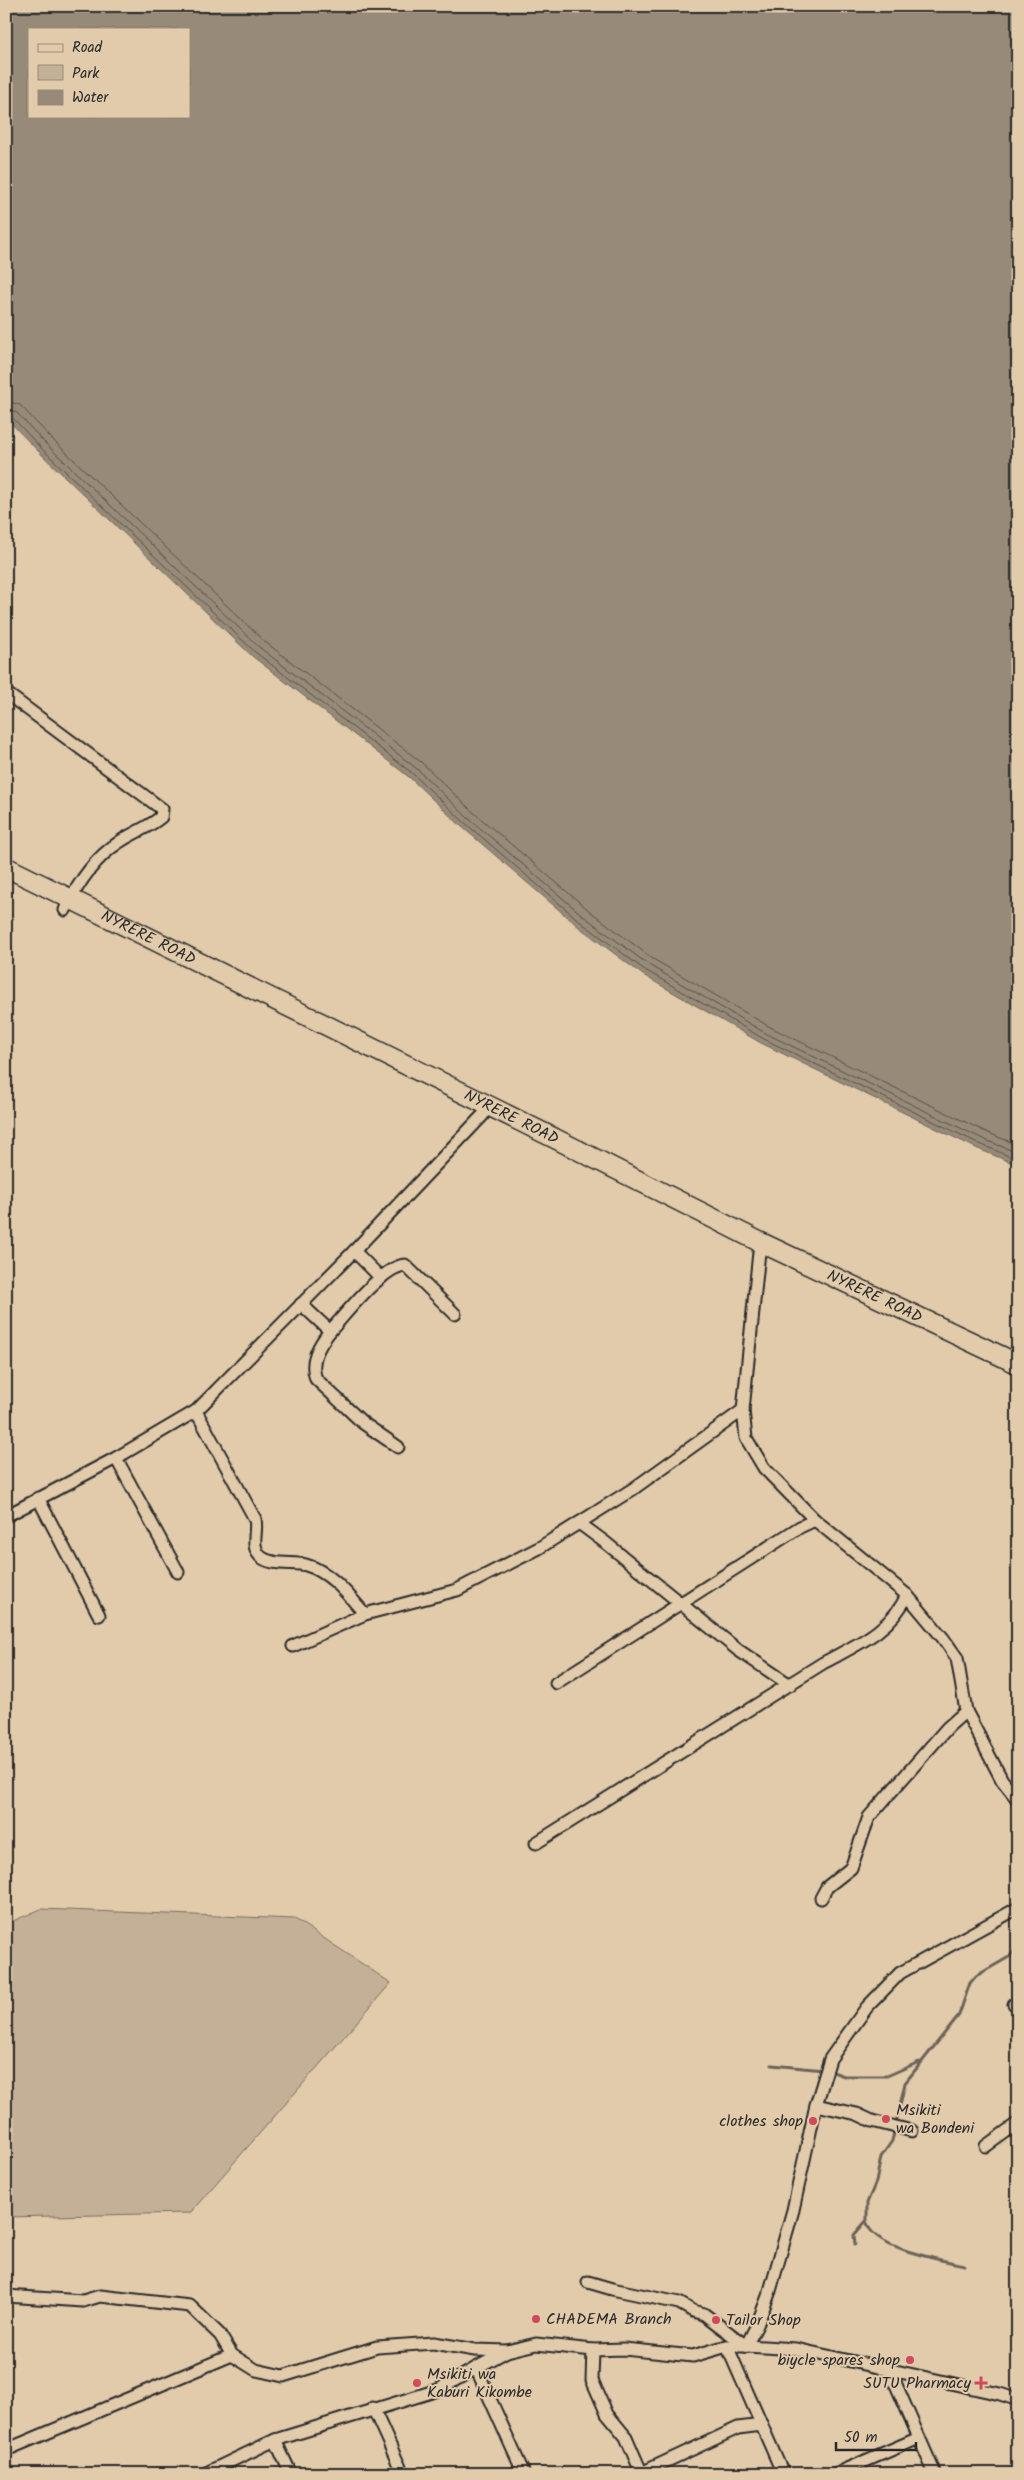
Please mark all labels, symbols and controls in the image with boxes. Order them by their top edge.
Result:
legend [28,28,190,118]
text: Road [72,36,103,60]
text: Park [72,62,100,86]
text: Water [72,86,109,110]
street label: NYRERE ROAD [97,903,200,972]
street label: NYRERE ROAD [460,1083,563,1151]
street label: NYRERE ROAD [823,1263,927,1330]
place label: Msikiti wa Bondeni [896,2098,975,2141]
place label: clothes shop [719,2109,803,2134]
marker: Msikiti wa Bondeni [880,2113,892,2125]
marker: clothes shop [807,2115,819,2127]
place label: CHADEMA Branch [546,2307,672,2332]
place label: Tailor Shop [726,2308,801,2333]
marker: CHADEMA Branch [530,2313,542,2325]
marker: Tailor Shop [710,2314,722,2326]
place label: biycle spares shop [778,2348,900,2373]
marker: biycle spares shop [904,2354,916,2366]
place label: Msikiti wa Kaburi Kikombe [427,2362,532,2405]
place label: SUTU Pharmacy [863,2371,971,2396]
marker: Msikiti wa Kaburi Kikombe [411,2377,423,2389]
marker: SUTU Pharmacy [975,2377,987,2389]
scale bar [836,2420,916,2452]
text: 50 m [844,2426,878,2450]

